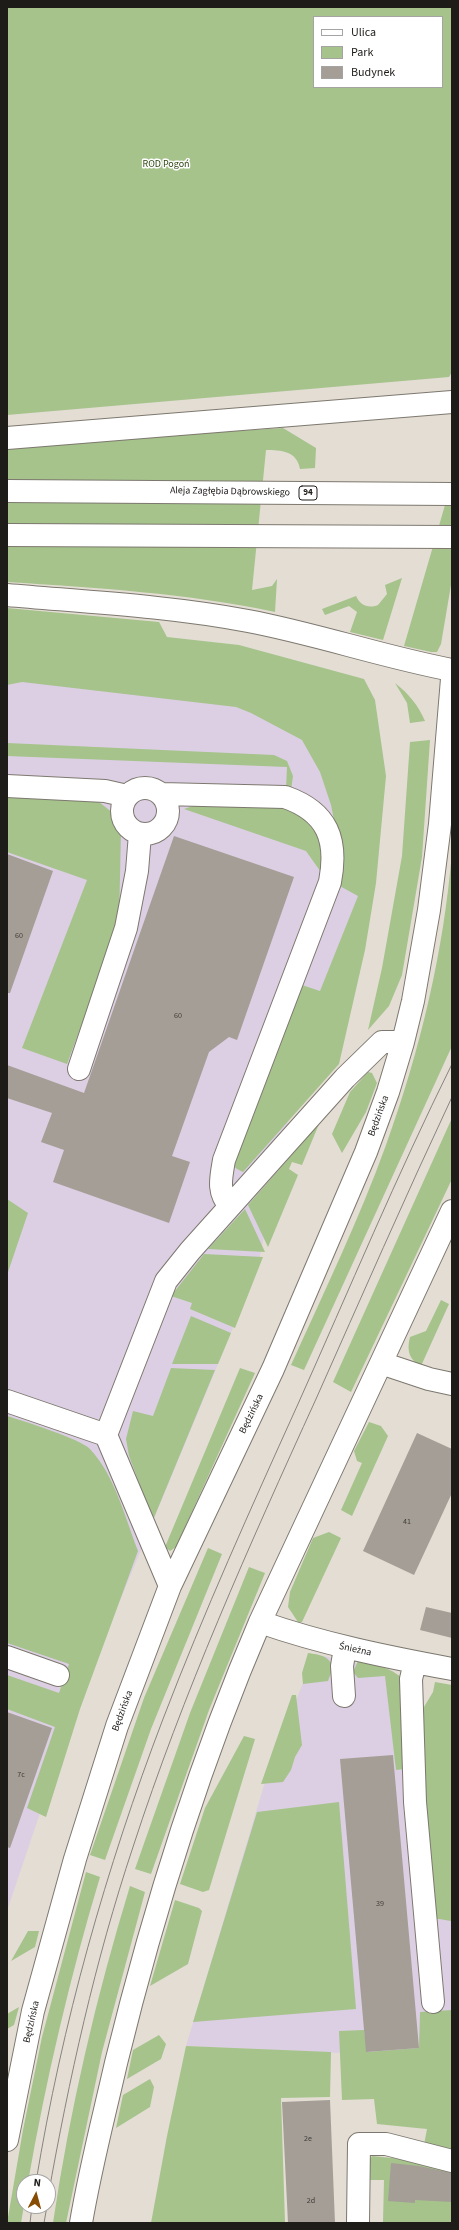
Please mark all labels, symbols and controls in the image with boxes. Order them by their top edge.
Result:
legend [313,16,443,88]
text: Ulica [351,24,376,41]
text: Park [351,44,373,61]
text: Budynek [351,64,395,81]
park label: ROD Pogoń [142,159,190,171]
street label: Aleja Zagłębia Dąbrowskiego [170,485,290,499]
road number: 94 [299,486,317,500]
house number: 60 [15,931,23,941]
house number: 60 [174,1011,182,1021]
street label: Będzińska [366,1094,392,1138]
street label: Będzińska [237,1392,267,1436]
house number: 41 [403,1517,411,1527]
street label: Śnieżna [338,1641,372,1659]
street label: Będzińska [110,1689,136,1733]
house number: 7c [17,1770,25,1780]
house number: 39 [376,1899,384,1909]
street label: Będzińska [21,2000,43,2044]
house number: 2e [304,2134,312,2144]
north arrow [16,2174,56,2214]
text: N [33,2175,42,2190]
house number: 2d [307,2196,315,2206]

